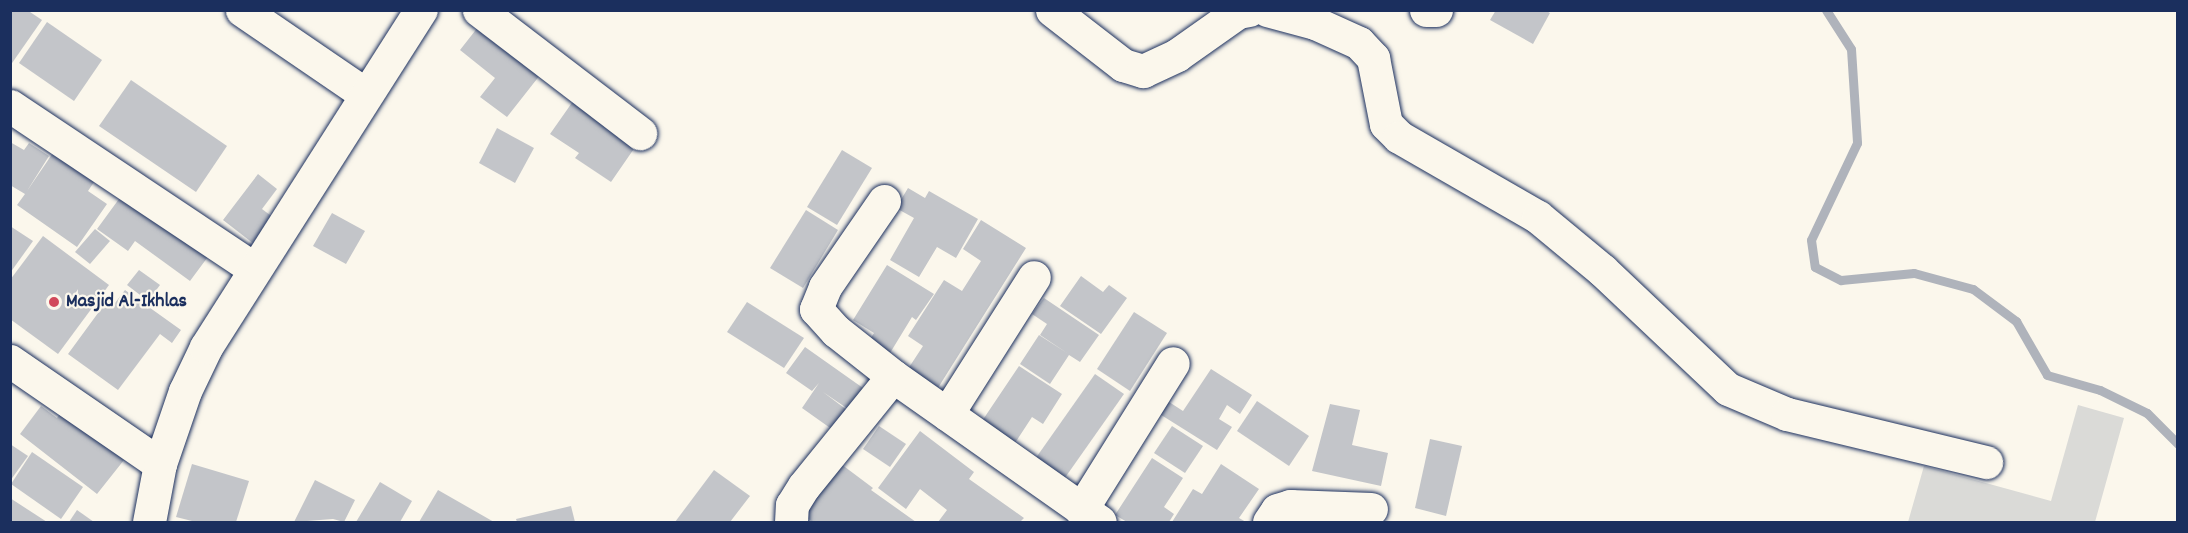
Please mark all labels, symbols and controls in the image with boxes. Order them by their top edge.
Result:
place label: Masjid Al-Ikhlas [66,290,187,314]
marker: Masjid Al-Ikhlas [47,295,61,309]

